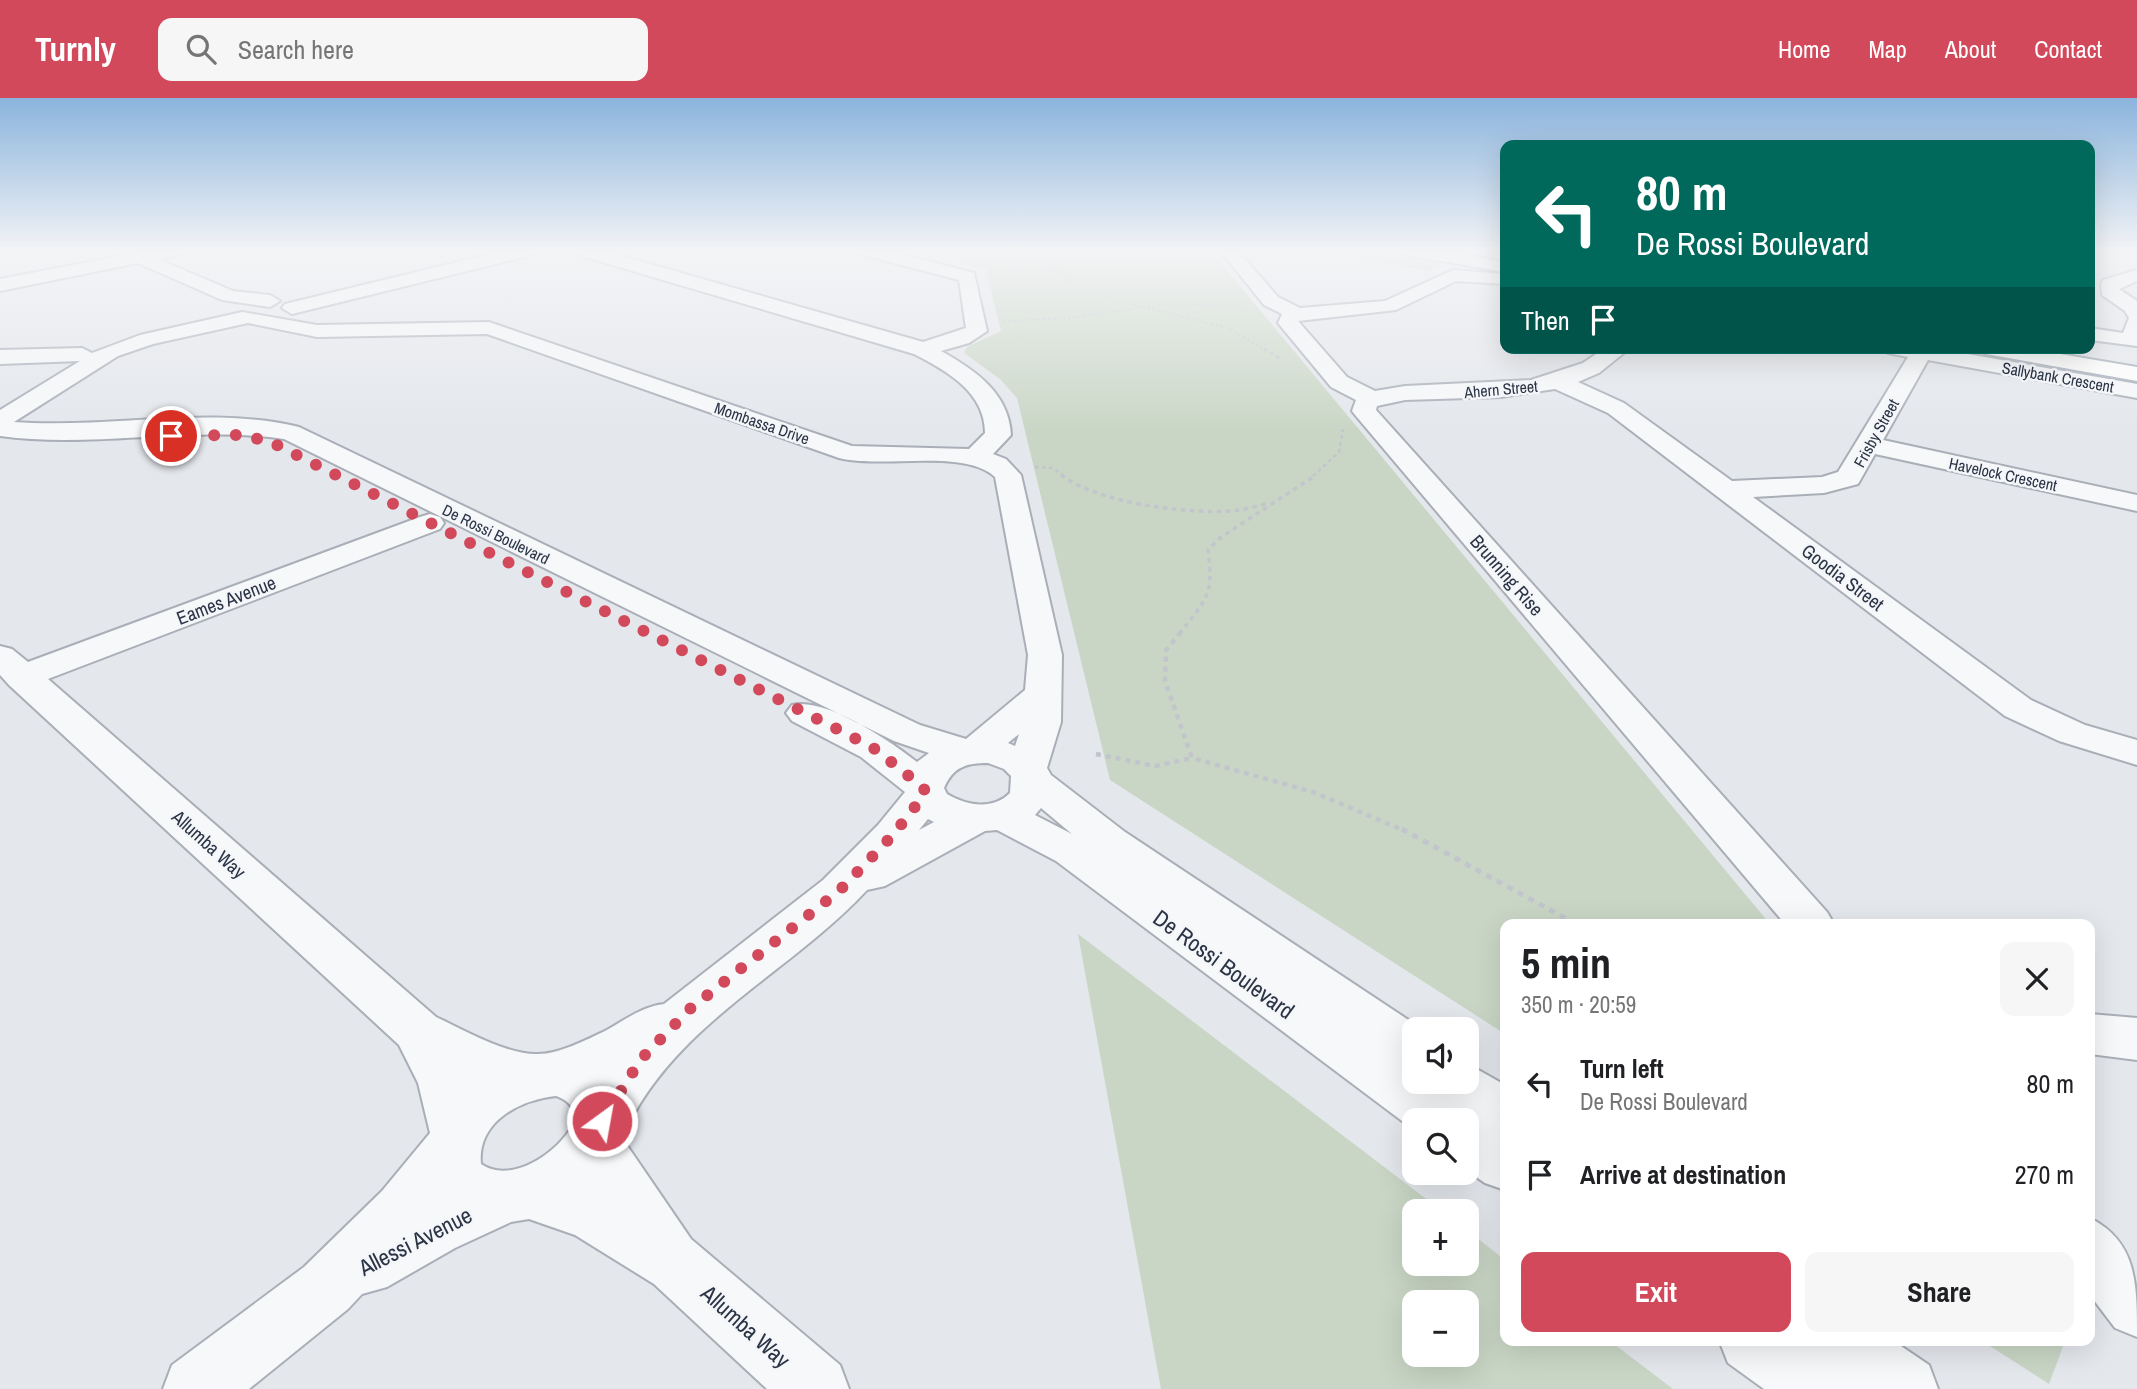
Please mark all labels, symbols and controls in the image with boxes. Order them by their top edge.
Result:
search box [158,18,648,81]
text: Turnly [35,27,116,71]
icon: search [182,30,220,68]
text: Search here [238,32,354,67]
text: Home [1778,33,1830,65]
text: Map [1868,33,1907,65]
text: About [1945,33,1996,65]
text: Contact [2034,33,2102,65]
text: 80 m [1636,159,1728,225]
icon: left [1521,168,1612,259]
text: De Rossi Boulevard [1636,222,1869,265]
icon: arrive [1584,301,1622,339]
text: Then [1521,303,1570,338]
street label: Sallybank Crescent [2000,356,2116,398]
street label: Ahern Street [1462,375,1539,403]
street label: Frisby Street [1848,395,1904,471]
street label: Mombassa Drive [712,396,812,450]
pin [141,406,201,466]
icon: arrive [152,417,190,455]
street label: Havelock Crescent [1947,452,2059,496]
street label: De Rossi Boulevard [439,499,553,569]
street label: Brunning Rise [1465,529,1549,621]
street label: Goodia Street [1796,537,1890,617]
street label: Eames Avenue [173,569,279,631]
street label: Allumba Way [166,803,252,884]
street label: De Rossi Boulevard [1147,902,1301,1026]
text: 5 min [1521,935,1611,991]
button: close [2000,942,2074,1016]
text: 350 m · 20:59 [1521,989,1636,1020]
map controls [1402,1017,1479,1367]
button: sound [1402,1017,1479,1094]
text: Turn left [1580,1051,1664,1086]
icon: left [1521,1065,1559,1103]
text: 80 m [2027,1066,2074,1101]
position arrow [565,1084,639,1158]
text: De Rossi Boulevard [1580,1086,1748,1117]
button: search [1402,1108,1479,1185]
icon: arrive [1521,1156,1559,1194]
text: Arrive at destination [1580,1157,1786,1192]
text: 270 m [2015,1157,2074,1192]
street label: Allessi Avenue [352,1199,477,1283]
button: + [1402,1199,1479,1276]
button: Exit [1521,1252,1791,1332]
button: Share [1805,1252,2074,1332]
street label: Allumba Way [694,1277,798,1375]
button: − [1402,1290,1479,1367]

